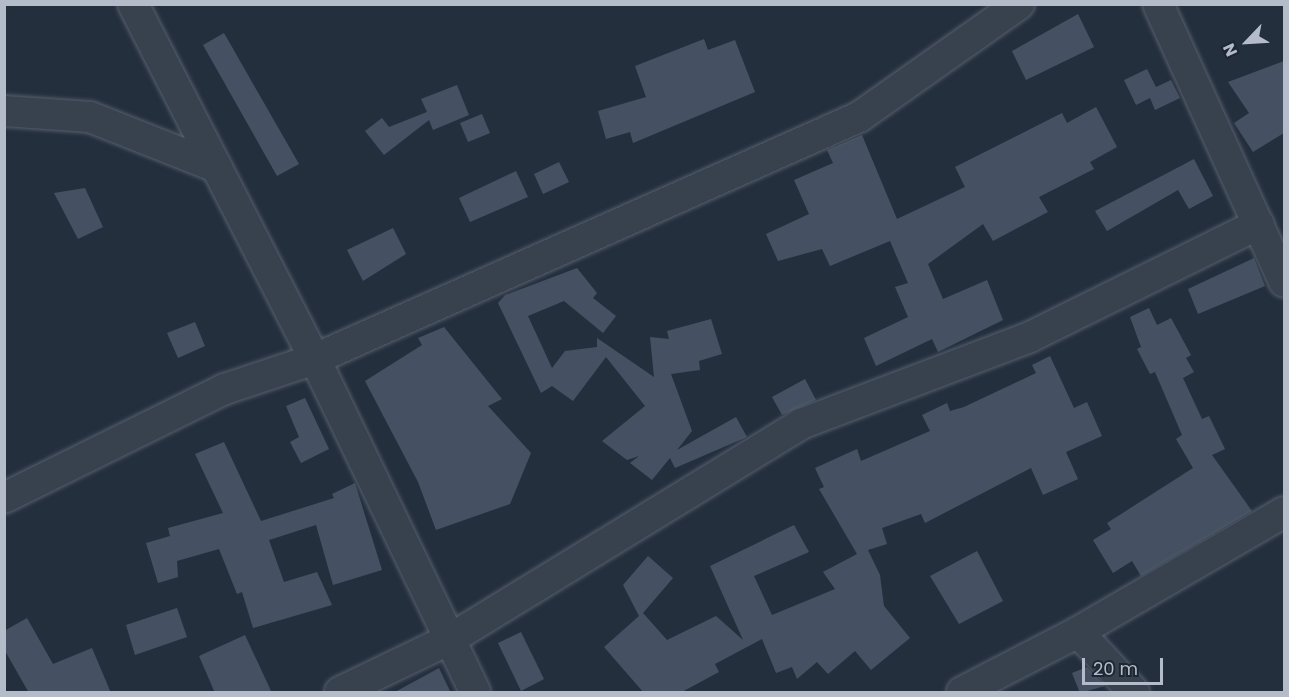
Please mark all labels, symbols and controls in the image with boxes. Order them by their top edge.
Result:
north arrow [1217,12,1277,72]
text: N [1217,40,1243,60]
scale bar [1085,646,1166,684]
text: 20 m [1093,656,1138,681]

